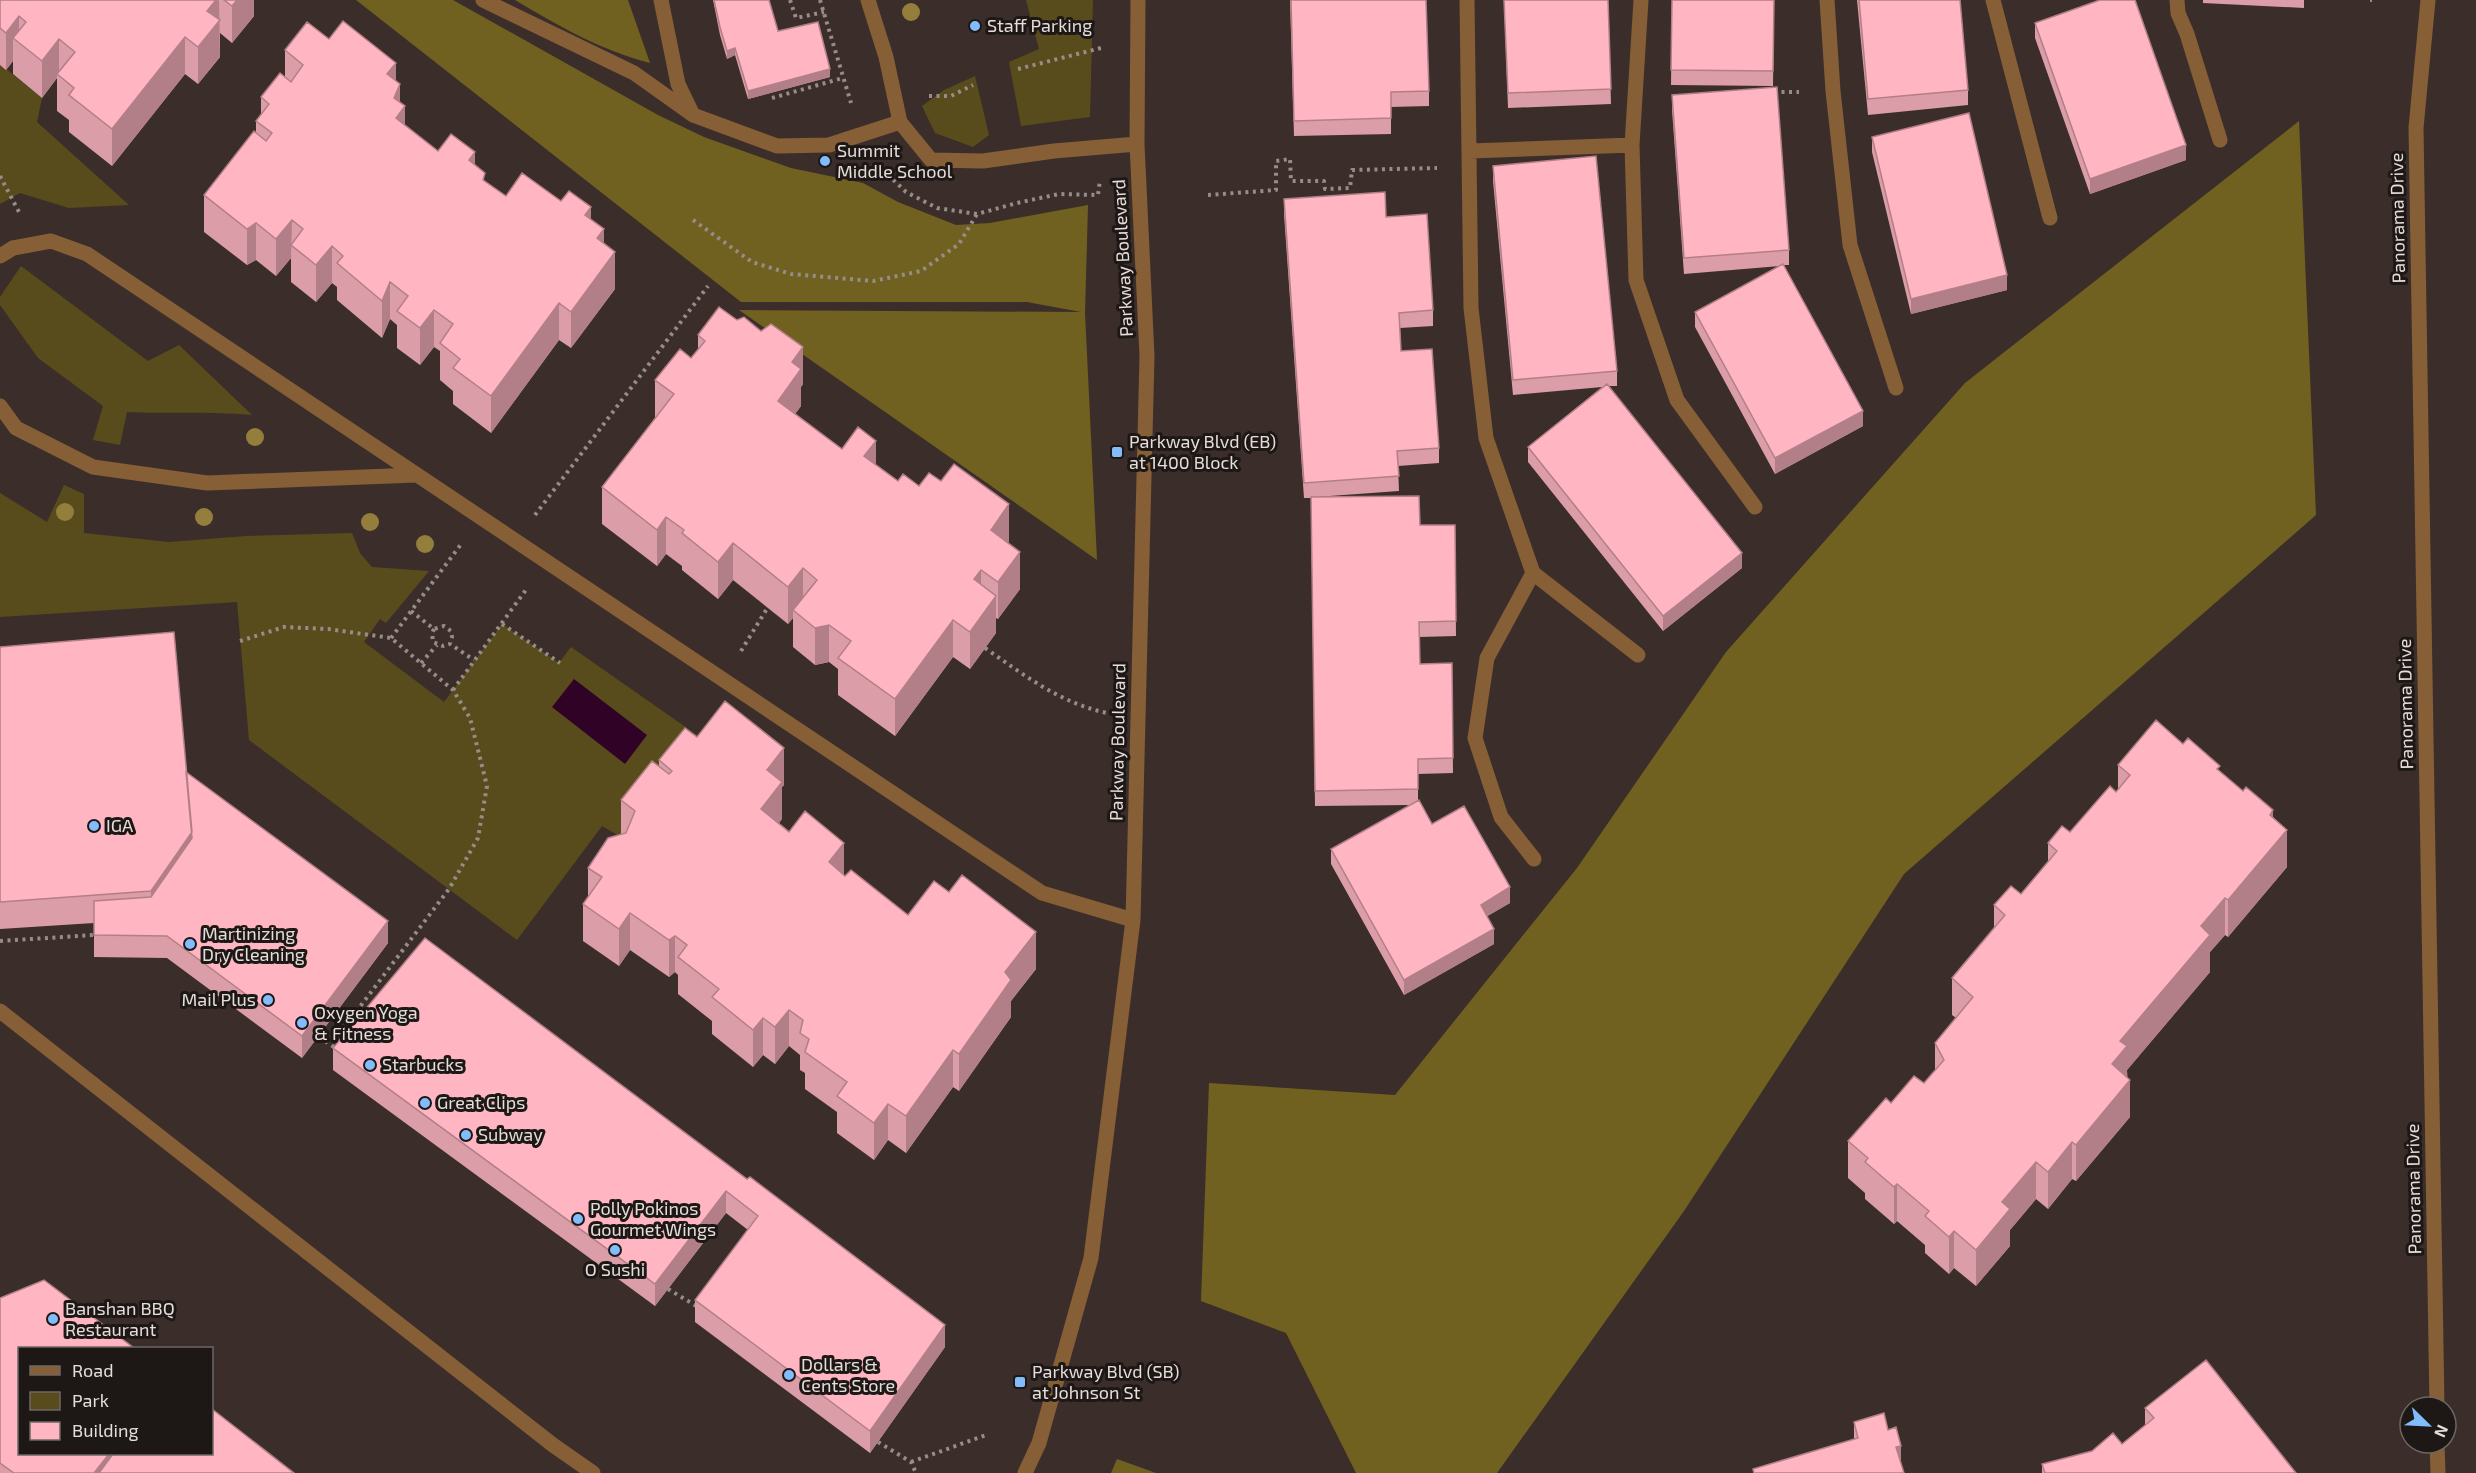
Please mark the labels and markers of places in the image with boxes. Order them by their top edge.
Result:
place label: Staff Parking [987,14,1092,36]
marker: Staff Parking [968,19,982,33]
place label: Summit Middle School [837,139,953,182]
marker: Summit Middle School [818,154,832,168]
place label: Parkway Blvd (EB) at 1400 Block [1129,430,1276,473]
marker: Parkway Blvd (EB) at 1400 Block [1110,445,1124,459]
place label: IGA [106,814,134,836]
marker: IGA [87,819,101,833]
place label: Martinizing Dry Cleaning [202,922,305,965]
marker: Martinizing Dry Cleaning [183,937,197,951]
place label: Mail Plus [182,988,256,1010]
marker: Mail Plus [261,993,275,1007]
place label: Oxygen Yoga & Fitness [314,1001,418,1044]
marker: Oxygen Yoga & Fitness [295,1016,309,1030]
place label: Starbucks [382,1053,464,1075]
marker: Starbucks [363,1058,377,1072]
place label: Great Clips [437,1091,525,1113]
marker: Great Clips [418,1096,432,1110]
place label: Subway [478,1123,543,1145]
marker: Subway [459,1128,473,1142]
place label: Polly Pokinos Gourmet Wings [590,1197,716,1240]
marker: Polly Pokinos Gourmet Wings [571,1212,585,1226]
marker: O Sushi [608,1243,622,1257]
place label: O Sushi [585,1258,645,1280]
place label: Banshan BBQ Restaurant [65,1297,175,1340]
marker: Banshan BBQ Restaurant [46,1312,60,1326]
place label: Dollars & Cents Store [801,1353,895,1396]
place label: Parkway Blvd (SB) at Johnson St [1032,1360,1179,1403]
marker: Dollars & Cents Store [782,1368,796,1382]
marker: Parkway Blvd (SB) at Johnson St [1013,1375,1027,1389]

